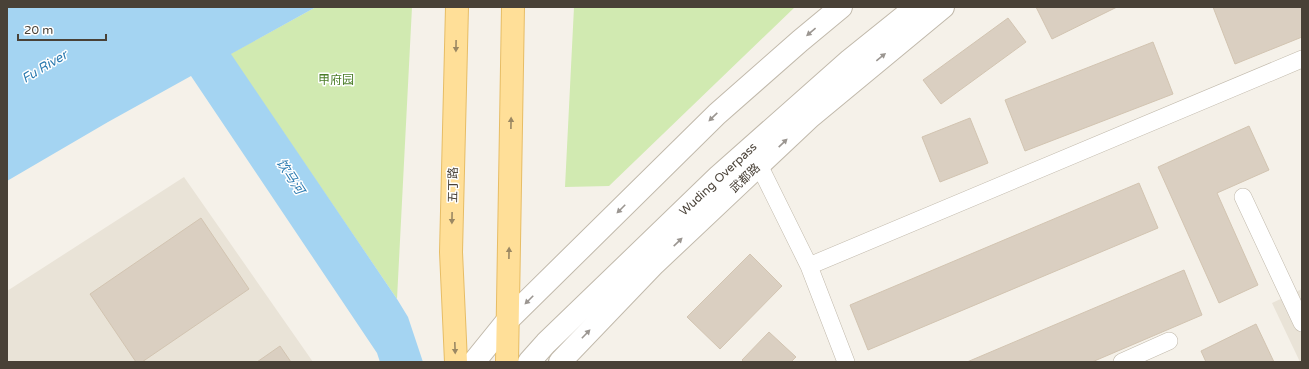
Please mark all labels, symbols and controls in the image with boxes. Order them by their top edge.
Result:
scale bar [18,16,106,42]
text: 20 m [24,23,53,37]
one-way arrow [806,27,816,36]
one-way arrow [453,40,459,53]
water label: Fu River [19,46,72,87]
one-way arrow [875,53,886,62]
park label: 甲府园 [318,73,354,87]
one-way arrow [708,113,718,122]
one-way arrow [508,116,514,129]
one-way arrow [778,138,788,147]
street label: Wuding Overpass [676,139,760,218]
water label: 饮马河 [273,156,309,200]
street label: 武都路 [727,161,763,195]
street label: 五丁路 [446,167,460,203]
one-way arrow [616,204,626,214]
one-way arrow [449,212,455,225]
one-way arrow [673,237,683,246]
one-way arrow [506,246,512,259]
one-way arrow [524,295,533,305]
one-way arrow [581,329,591,339]
one-way arrow [452,342,458,355]

